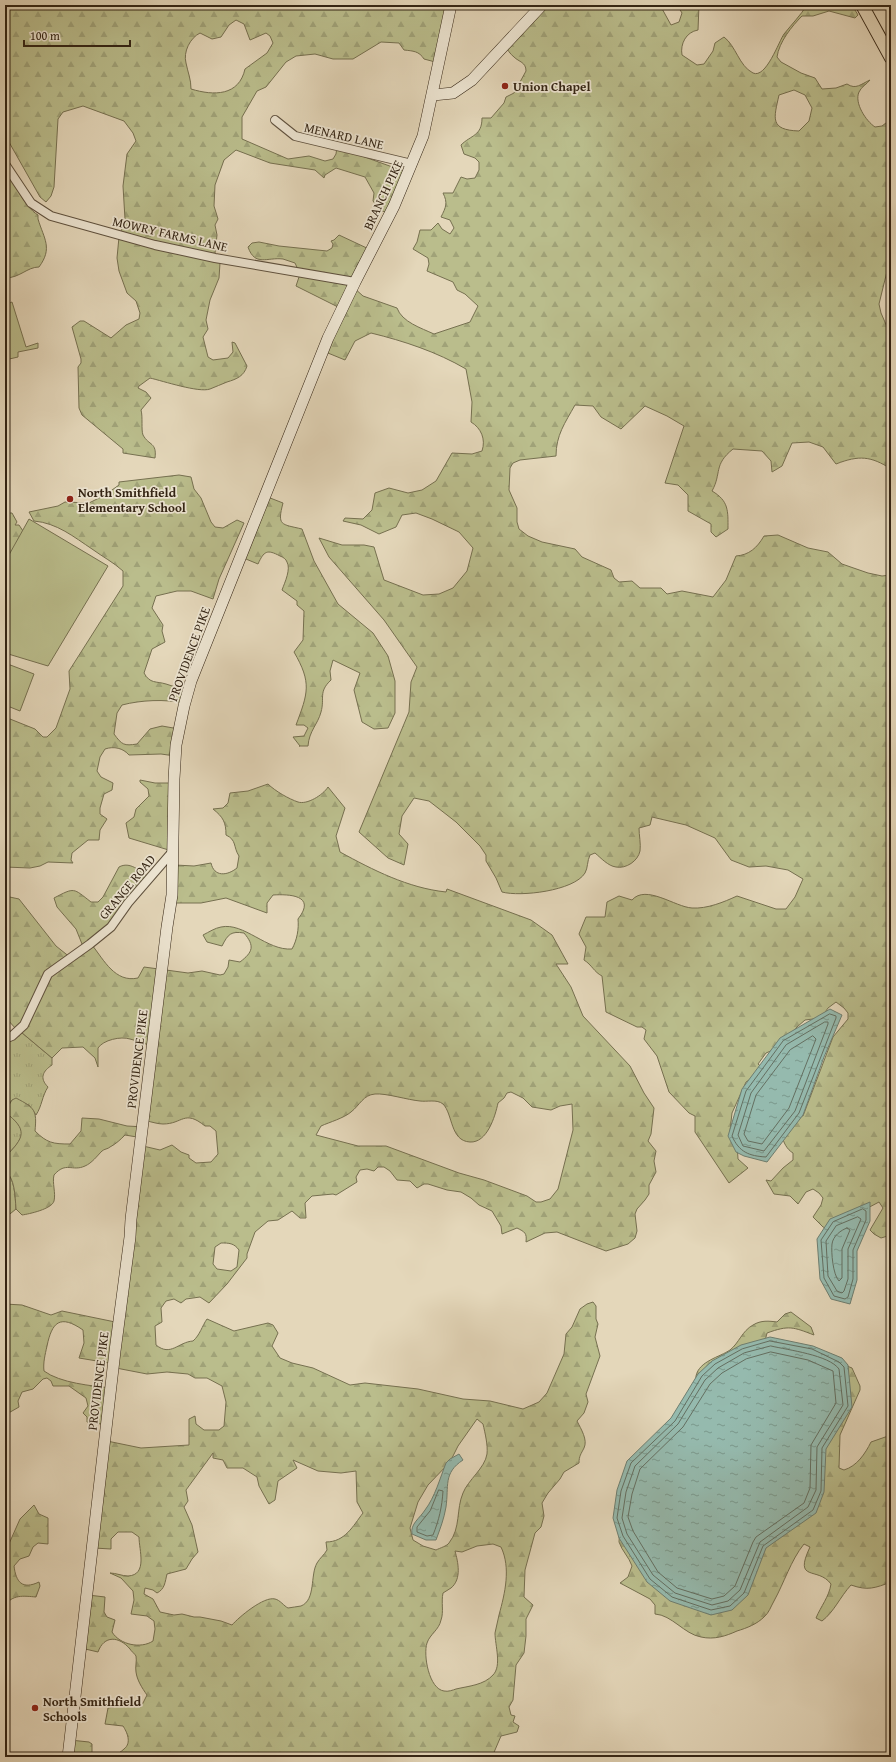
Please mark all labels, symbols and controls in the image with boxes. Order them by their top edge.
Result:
scale bar [24,22,130,48]
text: 100 m [30,27,60,44]
place label: Union Chapel [513,77,590,96]
marker: Union Chapel [500,81,510,91]
street label: MENARD LANE [302,118,386,154]
street label: BRANCH PIKE [359,157,408,233]
street label: MOWRY FARMS LANE [111,212,230,257]
place label: North Smithfield Elementary School [78,483,186,517]
marker: North Smithfield Elementary School [65,494,75,504]
street label: PROVIDENCE PIKE [163,604,215,704]
street label: GRANGE ROAD [94,850,160,924]
street label: PROVIDENCE PIKE [122,1008,153,1109]
street label: PROVIDENCE PIKE [83,1330,114,1431]
place label: North Smithfield Schools [43,1692,142,1726]
marker: North Smithfield Schools [30,1703,40,1713]

